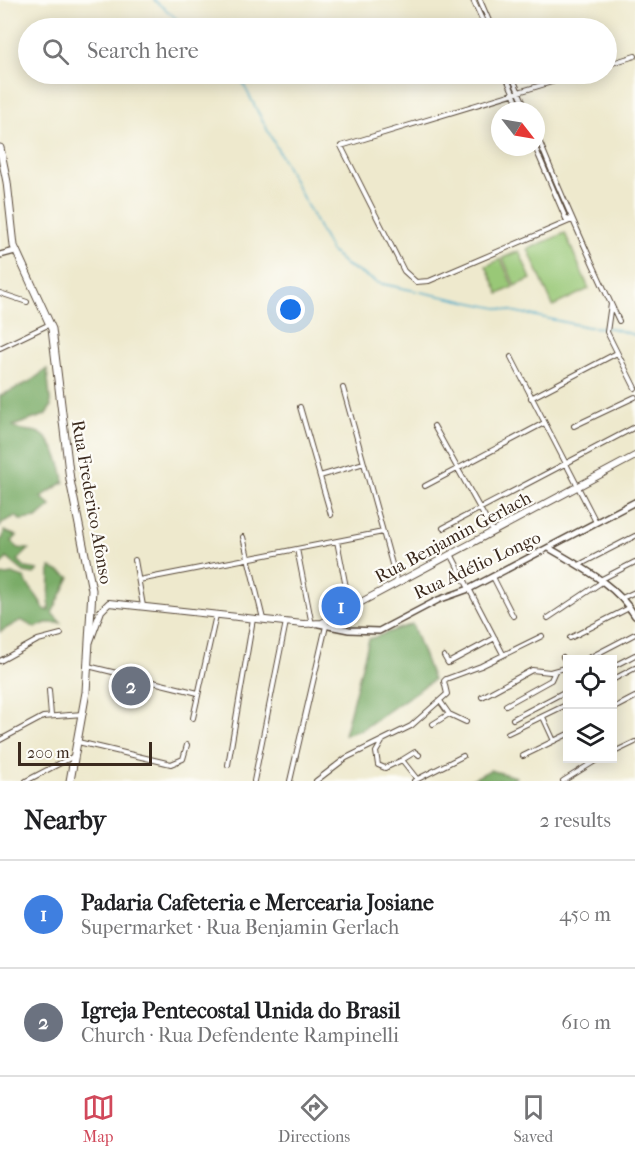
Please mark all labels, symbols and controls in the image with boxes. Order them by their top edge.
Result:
search box [18,18,617,84]
icon: search [39,35,72,68]
text: Search here [87,38,199,64]
north arrow [491,102,545,156]
your location [276,295,305,324]
street label: Rua Frederico Afonso [67,418,116,586]
street label: Rua Benjamin Gerlach [371,487,535,588]
street label: Rua Adélio Longo [410,527,544,604]
pin: 1 [322,584,360,628]
map controls [563,655,617,763]
button: locate [563,655,617,709]
pin: 2 [112,664,150,708]
button: layers [563,709,617,763]
scale bar [18,739,152,766]
text: 200 m [27,743,70,762]
text: Nearby [24,805,106,836]
text: 2 results [540,809,611,832]
text: Padaria Cafeteria e Mercearia Josiane [81,890,434,916]
text: 1 [40,903,47,926]
text: 450 m [559,903,611,926]
text: Supermarket · Rua Benjamin Gerlach [81,916,399,939]
text: Igreja Pentecostal Unida do Brasil [81,998,400,1024]
text: 2 [38,1011,49,1034]
text: 610 m [561,1011,611,1034]
text: Church · Rua Defendente Rampinelli [81,1024,399,1047]
tab: Map [82,1091,115,1146]
tab: Directions [278,1091,350,1146]
tab: Saved [514,1091,553,1146]

